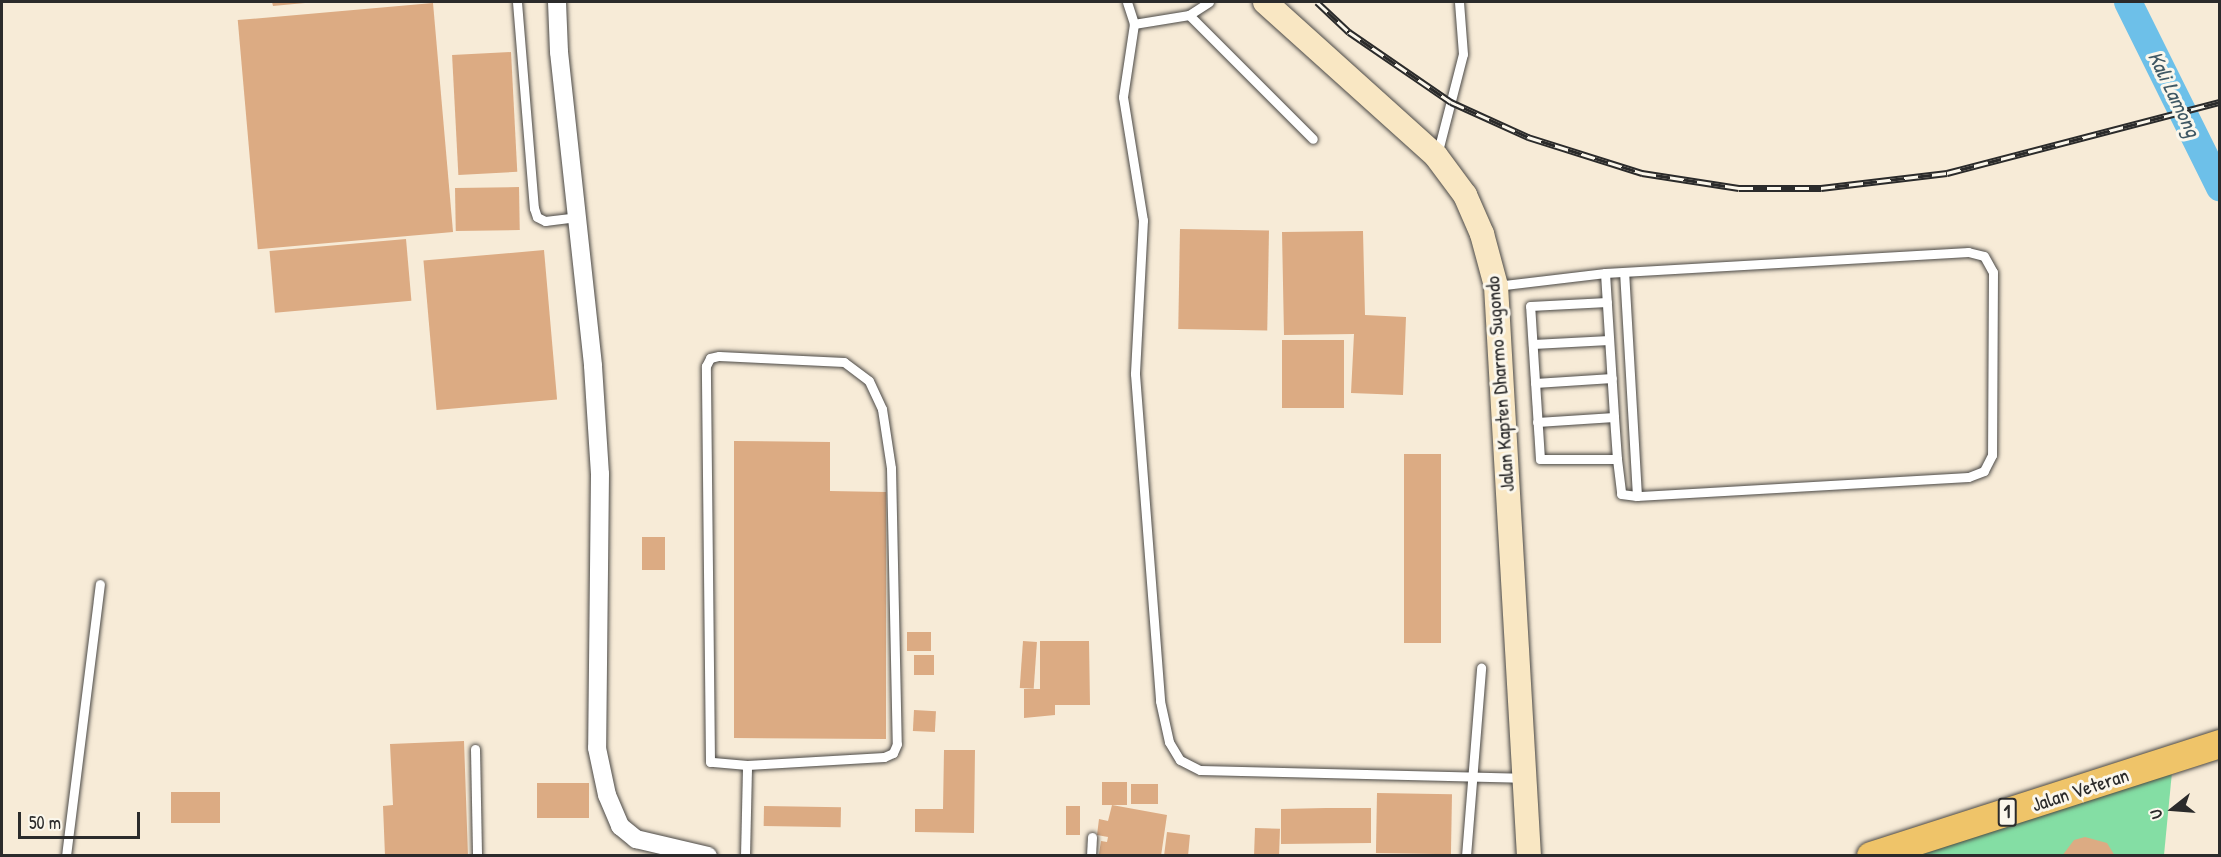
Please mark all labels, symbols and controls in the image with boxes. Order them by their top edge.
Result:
water label: Kali Lamong [2143,47,2205,141]
street label: Jalan Kapten Dharmo Sugondo [1479,275,1519,493]
street label: Jalan Veteran [2028,762,2132,816]
north arrow [2143,779,2203,839]
road number: 1 [1996,797,2018,827]
scale bar [21,800,142,838]
text: U [2144,807,2168,822]
text: 50 m [29,810,61,835]

